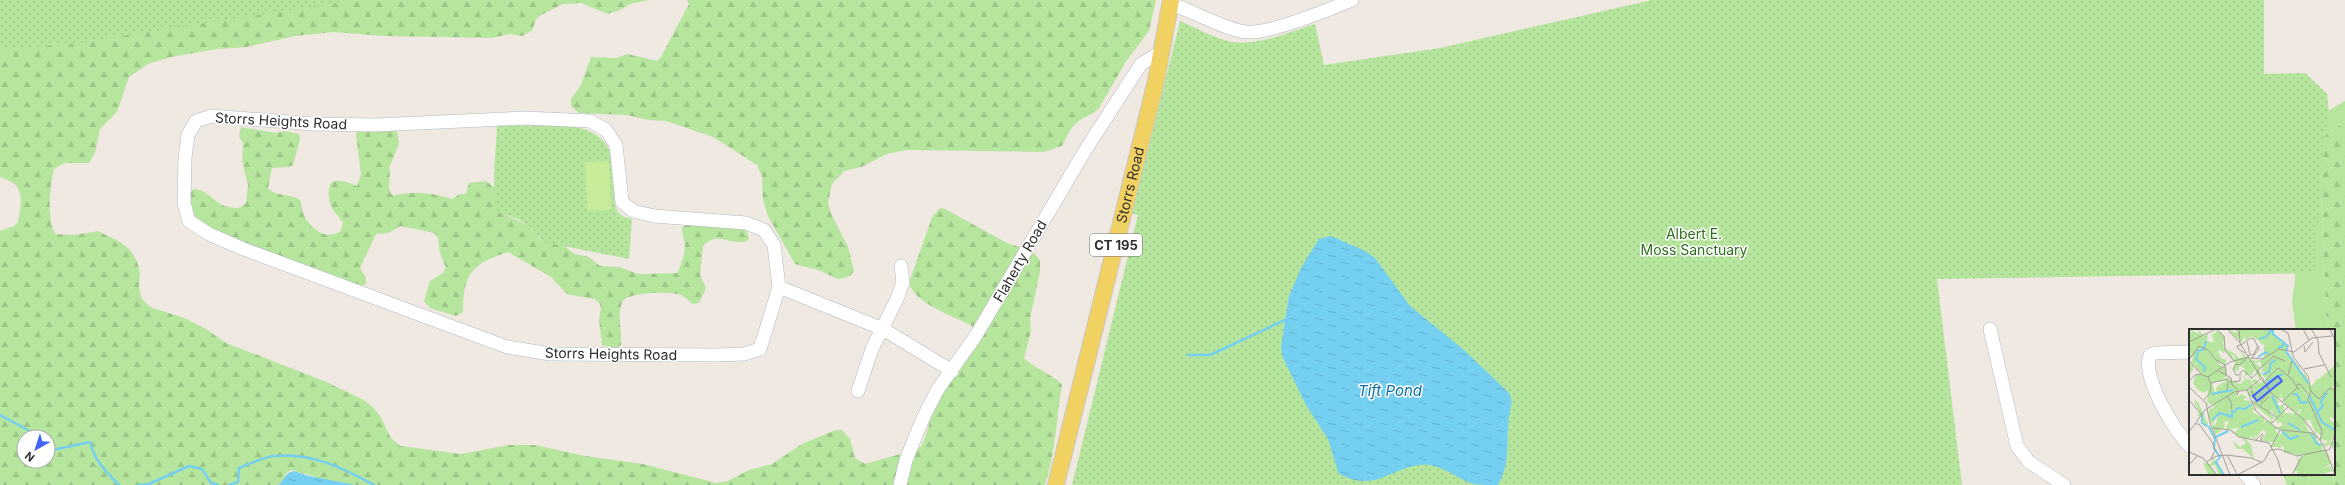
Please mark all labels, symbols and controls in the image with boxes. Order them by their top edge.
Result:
street label: Storrs Heights Road [215,109,348,132]
street label: Storrs Road [1112,145,1147,225]
street label: Flaherty Road [989,217,1050,305]
park label: Albert E. Moss Sanctuary [1641,225,1748,258]
road number: CT 195 [1090,234,1142,256]
inset map [2189,329,2335,475]
street label: Storrs Heights Road [545,344,677,363]
water label: Tift Pond [1358,381,1423,400]
north arrow [16,429,56,469]
text: N [22,449,37,465]

